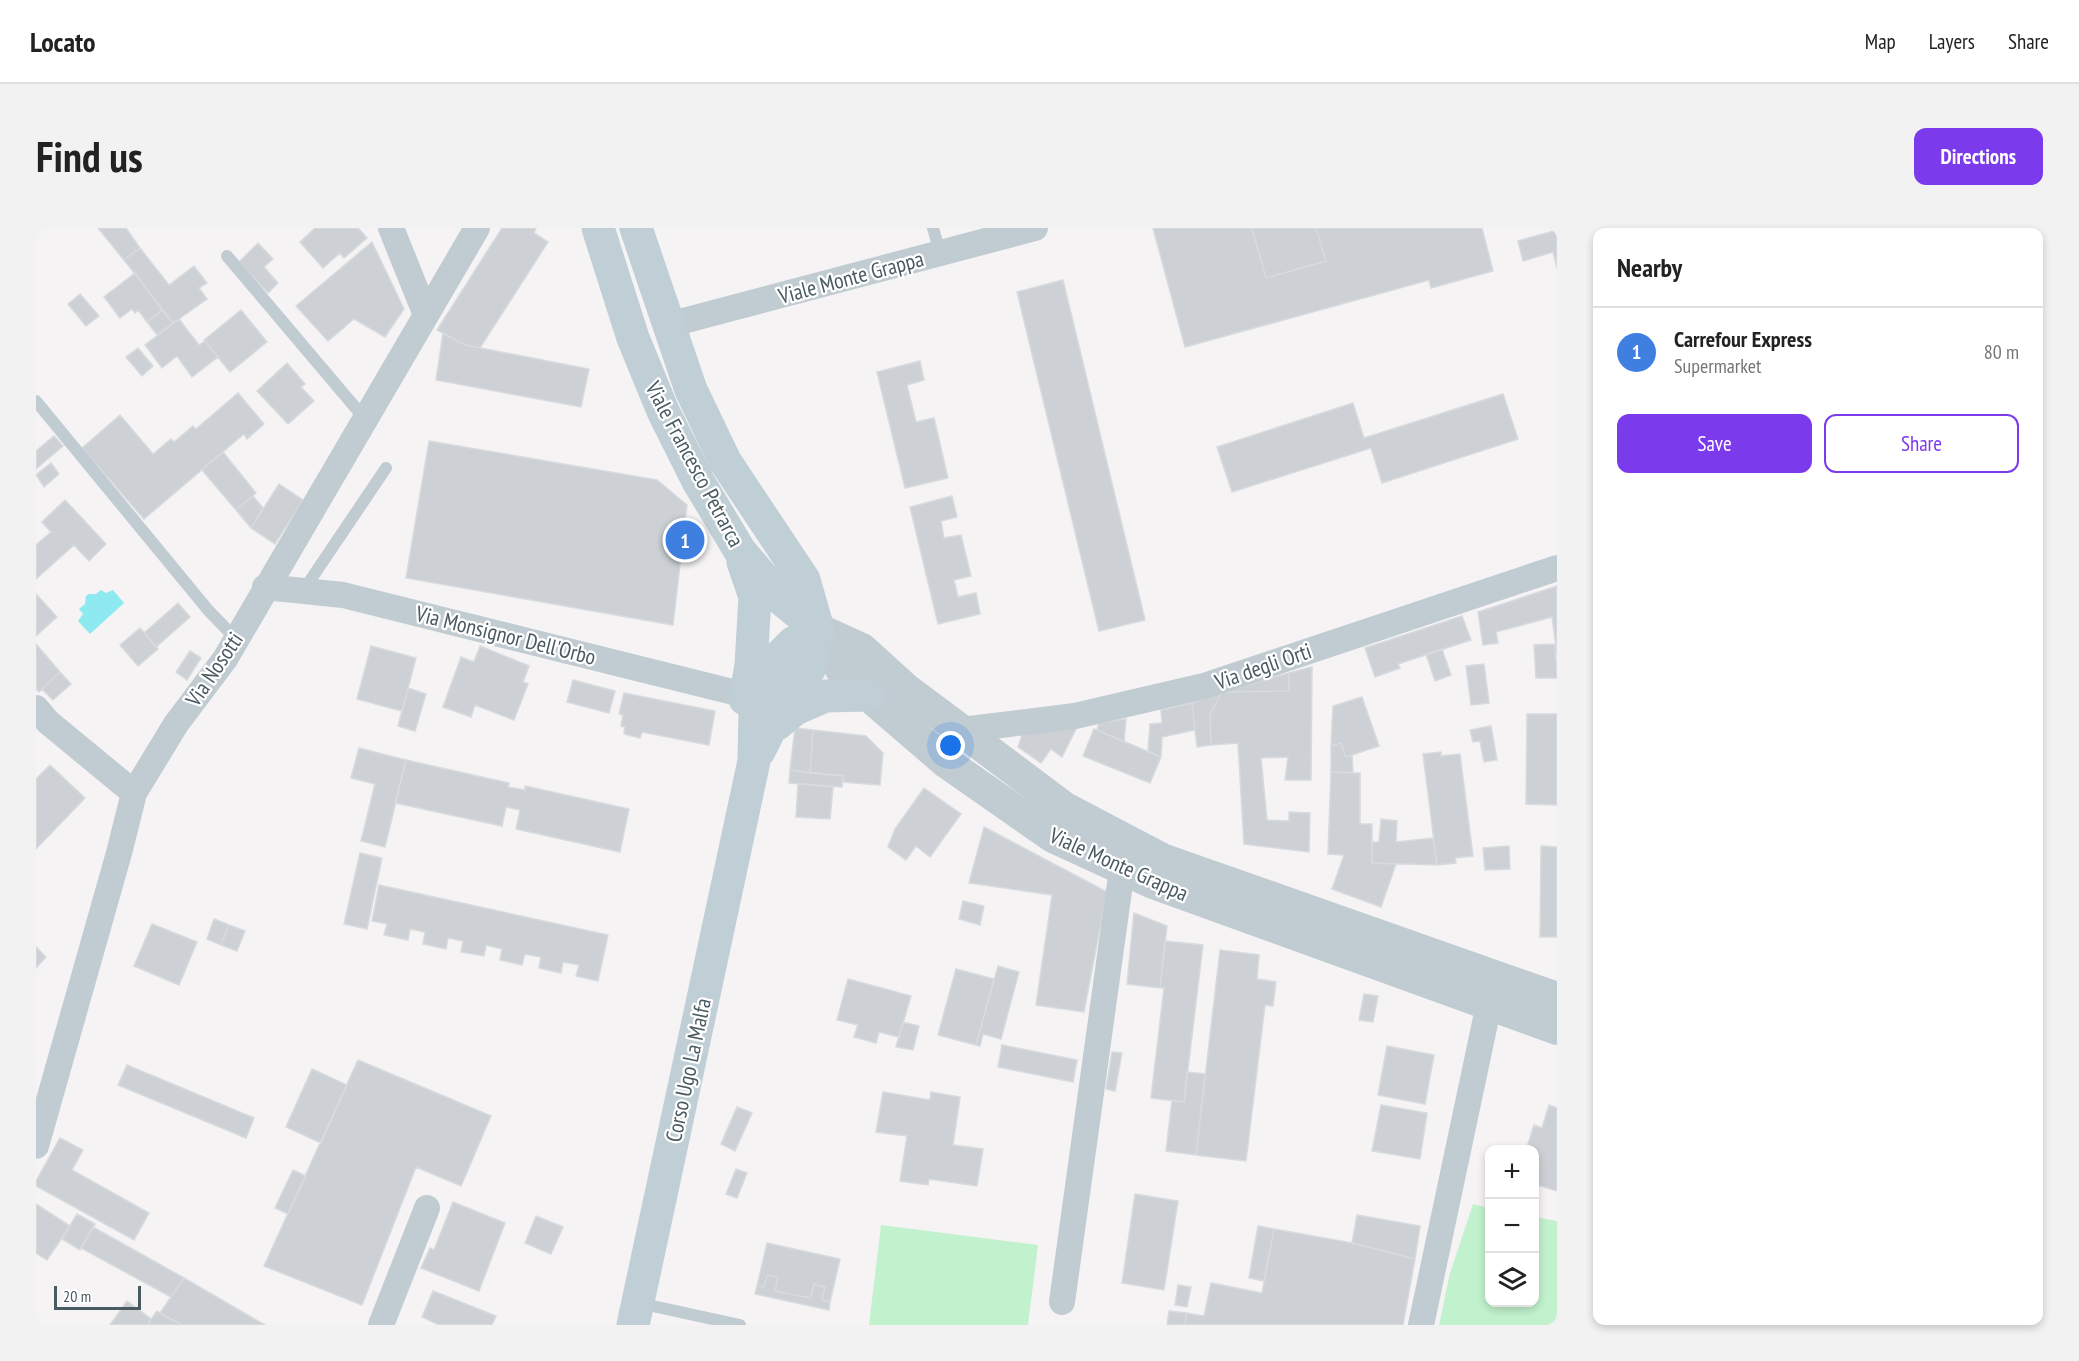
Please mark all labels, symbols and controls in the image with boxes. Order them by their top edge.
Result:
text: Locato [30,23,96,60]
text: Map [1865,28,1896,55]
text: Layers [1929,28,1975,55]
text: Share [2008,28,2049,55]
button: Directions [1914,128,2043,185]
text: Find us [36,129,143,184]
street label: Viale Monte Grappa [774,244,927,310]
text: Nearby [1617,251,1682,284]
text: Carrefour Express [1674,325,1812,353]
text: 1 [1632,339,1641,365]
text: 80 m [1984,339,2019,365]
text: Supermarket [1674,353,1762,379]
street label: Viale Francesco Petrarca [639,375,750,552]
button: Save [1617,414,1812,473]
button: Share [1824,414,2019,473]
pin: 1 [666,518,704,562]
street label: Via Monsignor Dell'Orbo [412,599,599,671]
street label: Via Nosotti [178,627,249,712]
street label: Via degli Orti [1210,636,1315,696]
your location [936,731,965,760]
street label: Viale Monte Grappa [1044,820,1193,907]
street label: Corso Ugo La Malfa [659,995,717,1145]
map controls [1485,1145,1539,1307]
button: + [1485,1145,1539,1199]
button: − [1485,1199,1539,1253]
button: layers [1485,1253,1539,1307]
scale bar [54,1283,141,1310]
text: 20 m [63,1286,91,1306]

